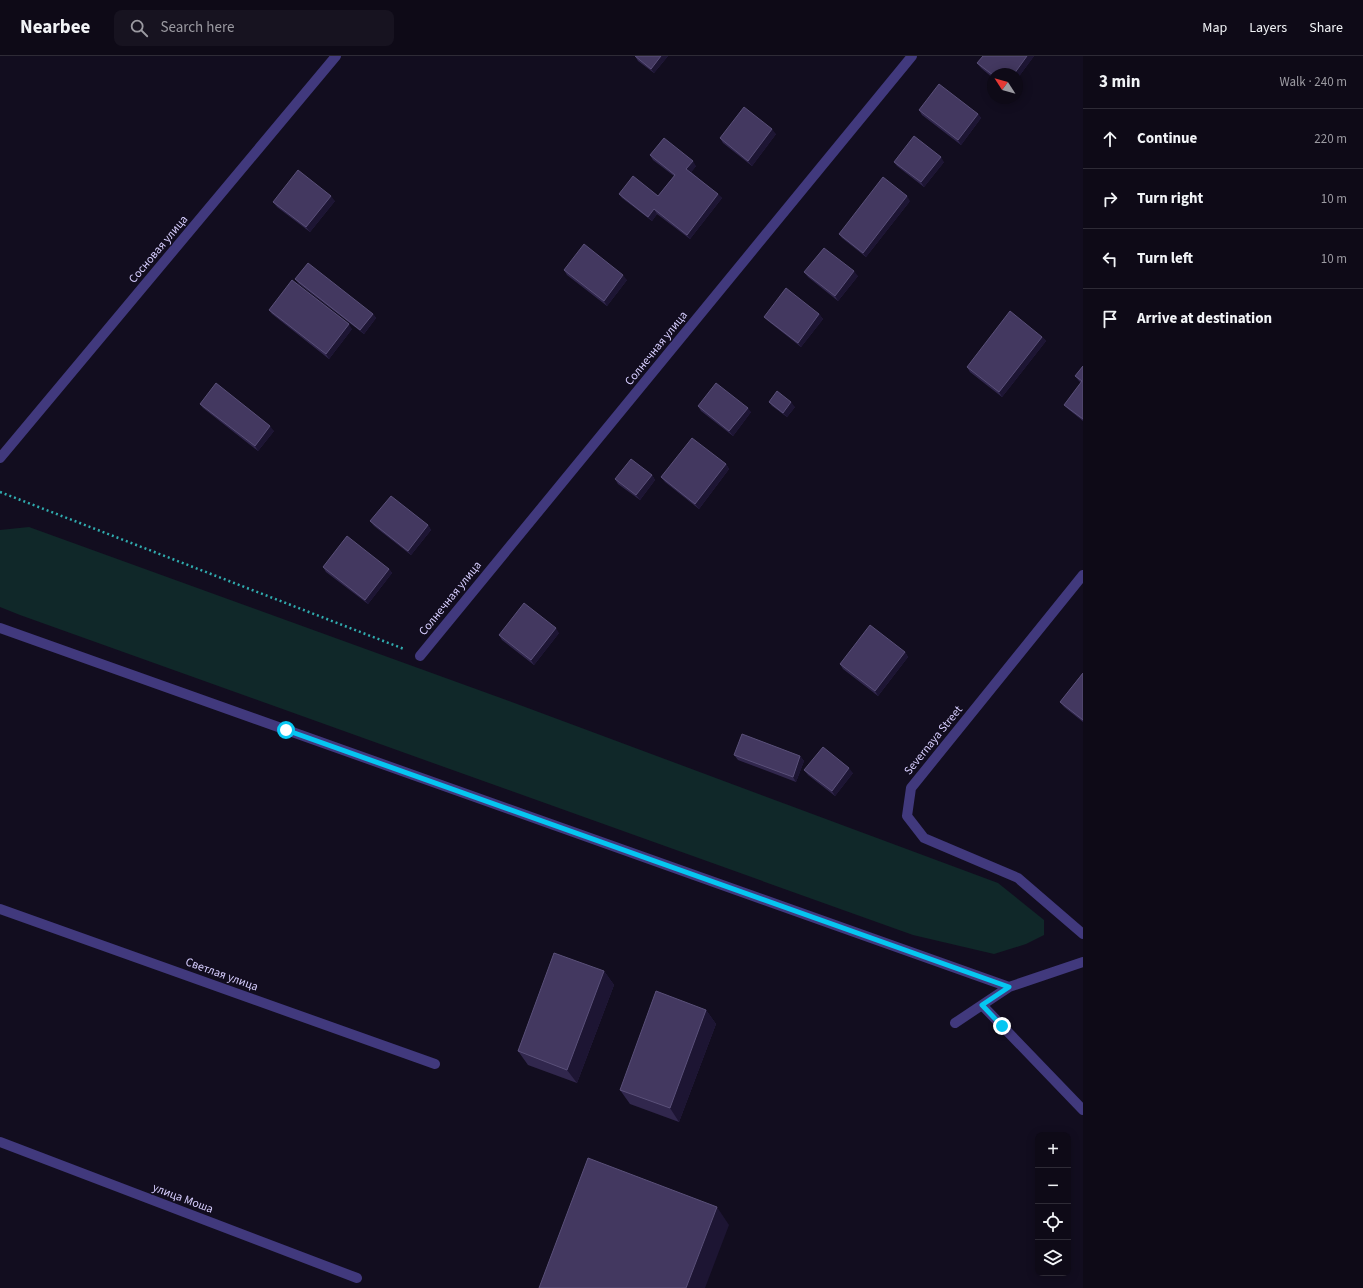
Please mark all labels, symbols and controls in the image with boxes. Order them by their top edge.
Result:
search box [114,10,394,46]
text: Nearbee [20,14,90,41]
icon: search [128,17,150,39]
text: Search here [160,17,234,38]
text: Map [1202,18,1227,38]
text: Layers [1249,18,1287,38]
text: Share [1309,18,1343,38]
north arrow [987,68,1023,104]
text: 3 min [1099,70,1140,94]
text: Walk · 240 m [1279,73,1347,91]
icon: ahead [1099,128,1121,150]
text: Continue [1137,128,1197,149]
text: 220 m [1314,130,1347,148]
icon: right [1099,188,1121,210]
text: Turn right [1137,188,1203,209]
text: 10 m [1321,190,1347,208]
street label: Сосновая улица [125,212,192,287]
icon: left [1099,248,1121,270]
text: Turn left [1137,248,1193,269]
text: 10 m [1321,250,1347,268]
street label: Солнечная улица [621,307,692,389]
icon: arrive [1099,308,1121,330]
text: Arrive at destination [1137,308,1272,329]
street label: Солнечная улица [415,557,486,639]
street label: Severnaya Street [900,702,967,779]
route start [277,721,295,739]
street label: Светлая улица [183,953,261,996]
route end [993,1017,1011,1035]
map controls [1035,1132,1071,1276]
button: + [1035,1132,1071,1168]
button: − [1035,1168,1071,1204]
street label: улица Моша [150,1179,216,1218]
button: locate [1035,1204,1071,1240]
button: layers [1035,1240,1071,1276]

